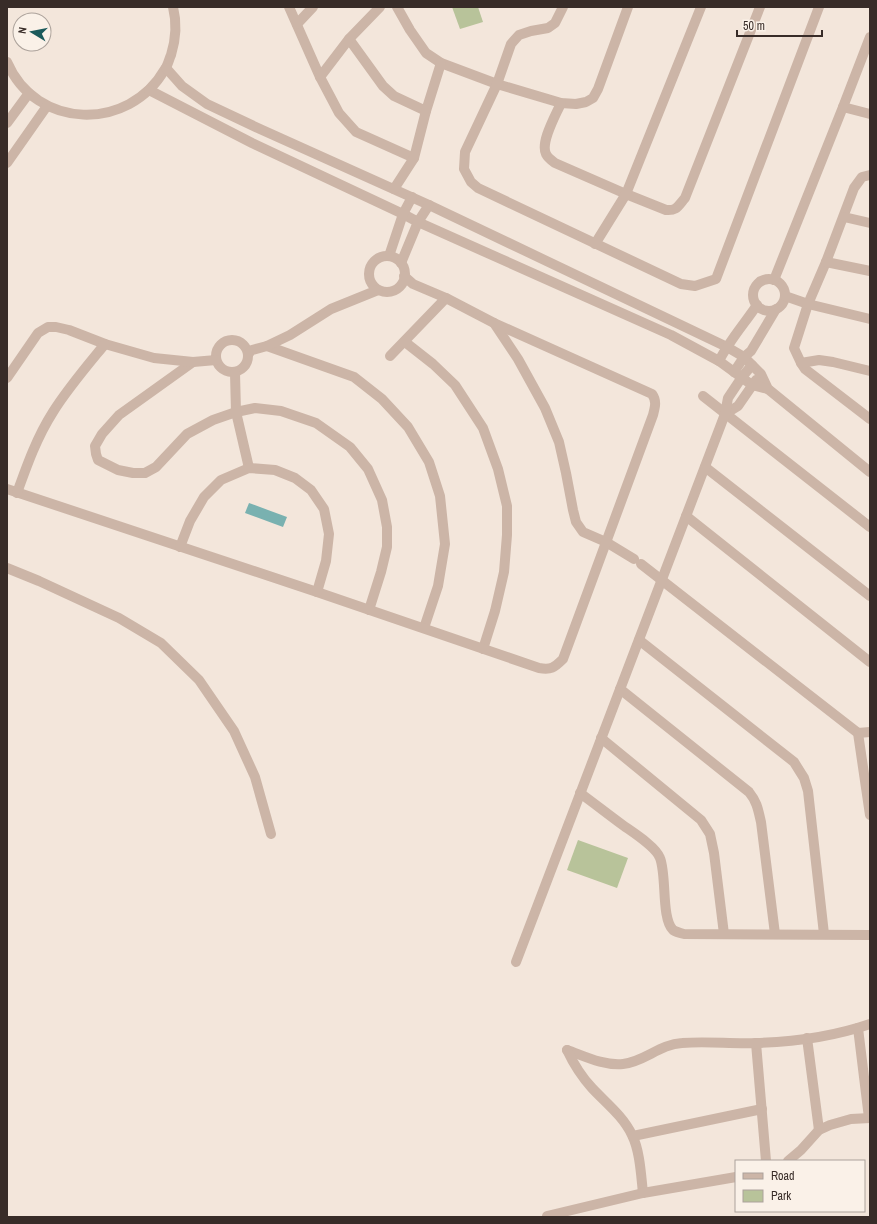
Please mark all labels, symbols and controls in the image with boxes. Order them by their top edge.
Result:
north arrow [12,12,52,52]
scale bar [737,12,822,38]
text: 50 m [743,18,765,34]
text: N [15,26,30,35]
legend [735,1160,865,1212]
text: Road [771,1168,795,1184]
text: Park [771,1188,791,1204]

